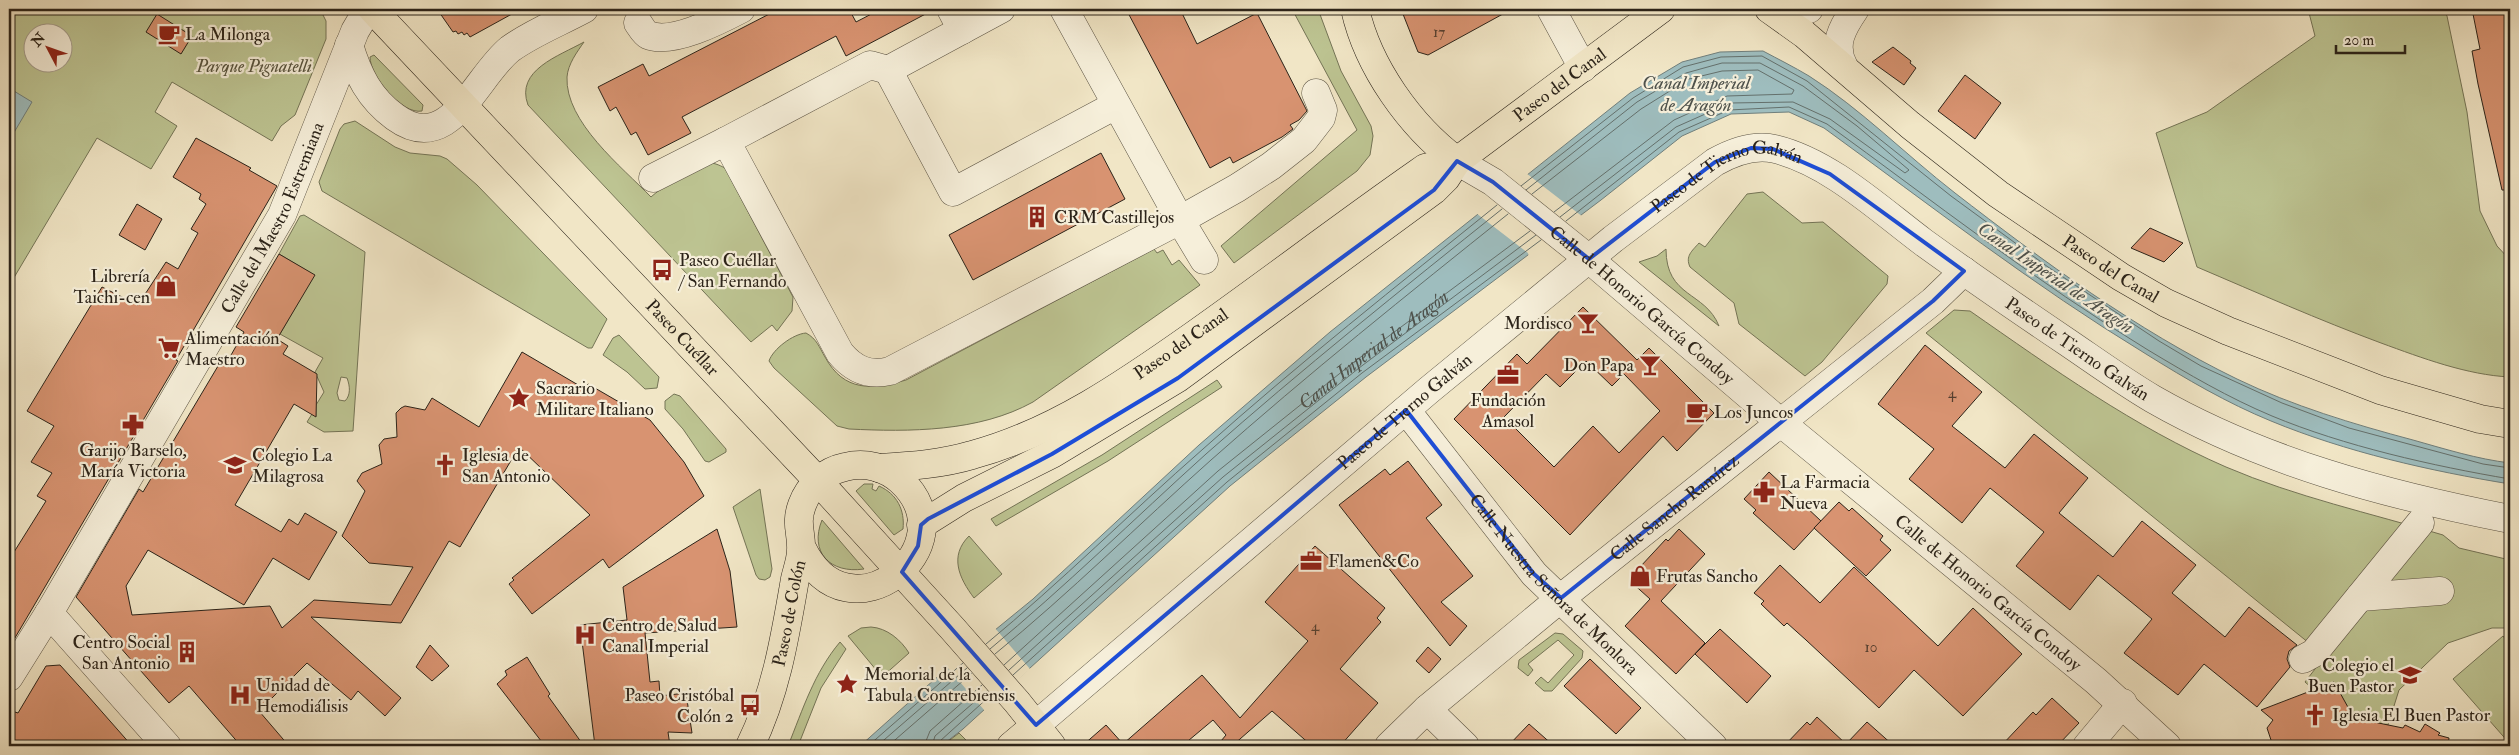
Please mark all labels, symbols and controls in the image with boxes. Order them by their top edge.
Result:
cafe icon: La Milonga [156,21,182,47]
north arrow [22,22,72,72]
scale bar [2336,22,2405,54]
place label: La Milonga [185,23,271,46]
house number: 17 [1433,23,1445,42]
text: N [27,29,49,51]
text: 20 m [2344,31,2374,50]
street label: Paseo del Canal [1509,43,1611,127]
park label: Parque Pignatelli [195,55,312,78]
water label: Canal Imperial de Aragón [1642,71,1751,117]
street label: Calle del Maestro Estremiana [216,118,330,318]
street label: Paseo de Tierno Galván [1646,136,1806,218]
building icon: CRM Castillejos [1024,204,1050,230]
place label: CRM Castillejos [1054,206,1174,229]
water label: Canal Imperial de Aragón [1973,217,2138,339]
street label: Calle de Honorio García Condoy [1545,221,1740,391]
street label: Paseo del Canal [2058,230,2163,309]
place label: Paseo Cuéllar / San Fernando [677,249,787,293]
bus stop icon: Paseo Cuéllar / San Fernando [649,257,675,283]
place label: Librería Taichi-cen [73,265,151,309]
shop icon: Librería Taichi-cen [153,273,179,299]
water label: Canal Imperial de Aragón [1294,285,1453,415]
street label: Paseo de Tierno Galván [2001,292,2154,406]
street label: Paseo Cuéllar [640,295,724,381]
street label: Paseo del Canal [1129,303,1233,385]
bar icon: Mordisco [1575,310,1601,336]
place label: Mordisco [1504,312,1572,335]
place label: Alimentación Maestro [184,327,280,371]
supermarket icon: Alimentación Maestro [156,335,182,361]
street label: Paseo de Tierno Galván [1333,348,1477,475]
bar icon: Don Papa [1637,352,1663,378]
place label: Don Papa [1564,354,1635,377]
office icon: Fundación Amasol [1495,362,1521,388]
place label: Sacrario Militare Italiano [536,377,654,421]
house number: 4 [1948,384,1957,403]
place icon: Sacrario Militare Italiano [506,385,532,411]
place label: Fundación Amasol [1470,389,1546,433]
cafe icon: Los Juncos [1684,399,1710,425]
place label: Los Juncos [1714,401,1793,424]
pharmacy icon: Garijo Barselo, María Victoria [120,412,146,438]
place label: Garijo Barselo, María Victoria [79,439,187,483]
place label: Colegio La Milagrosa [252,444,333,488]
place label: Iglesia de San Antonio [462,444,551,488]
street label: Calle Sancho Ramírez [1605,449,1744,566]
school or university icon: Colegio La Milagrosa [222,452,248,478]
church icon: Iglesia de San Antonio [432,452,458,478]
place label: La Farmacia Nueva [1780,471,1871,515]
pharmacy icon: La Farmacia Nueva [1751,479,1777,505]
street label: Calle Nuestra Señora de Monlora [1464,489,1643,681]
street label: Calle de Honorio García Condoy [1890,510,2087,677]
office icon: Flamen&Co [1298,548,1324,574]
place label: Flamen&Co [1328,550,1419,573]
street label: Paseo de Colón [767,557,812,669]
shop icon: Frutas Sancho [1627,563,1653,589]
place label: Frutas Sancho [1656,565,1758,588]
place label: Centro de Salud Canal Imperial [602,614,717,658]
house number: 4 [1311,617,1320,636]
hospital icon: Centro de Salud Canal Imperial [572,622,598,648]
place label: Centro Social San Antonio [72,631,170,675]
house number: 10 [1865,638,1877,657]
building icon: Centro Social San Antonio [174,639,200,665]
place label: Colegio el Buen Pastor [2307,654,2394,698]
school or university icon: Colegio el Buen Pastor [2397,662,2423,688]
place label: Memorial de la Tabula Contrebiensis [864,663,1015,707]
place icon: Memorial de la Tabula Contrebiensis [834,671,860,697]
place label: Unidad de Hemodiálisis [256,674,348,718]
hospital icon: Unidad de Hemodiálisis [227,682,253,708]
place label: Paseo Cristóbal Colón 2 [624,684,734,728]
bus stop icon: Paseo Cristóbal Colón 2 [737,692,763,718]
church icon: Iglesia El Buen Pastor [2302,702,2328,728]
place label: Iglesia El Buen Pastor [2332,704,2491,727]

